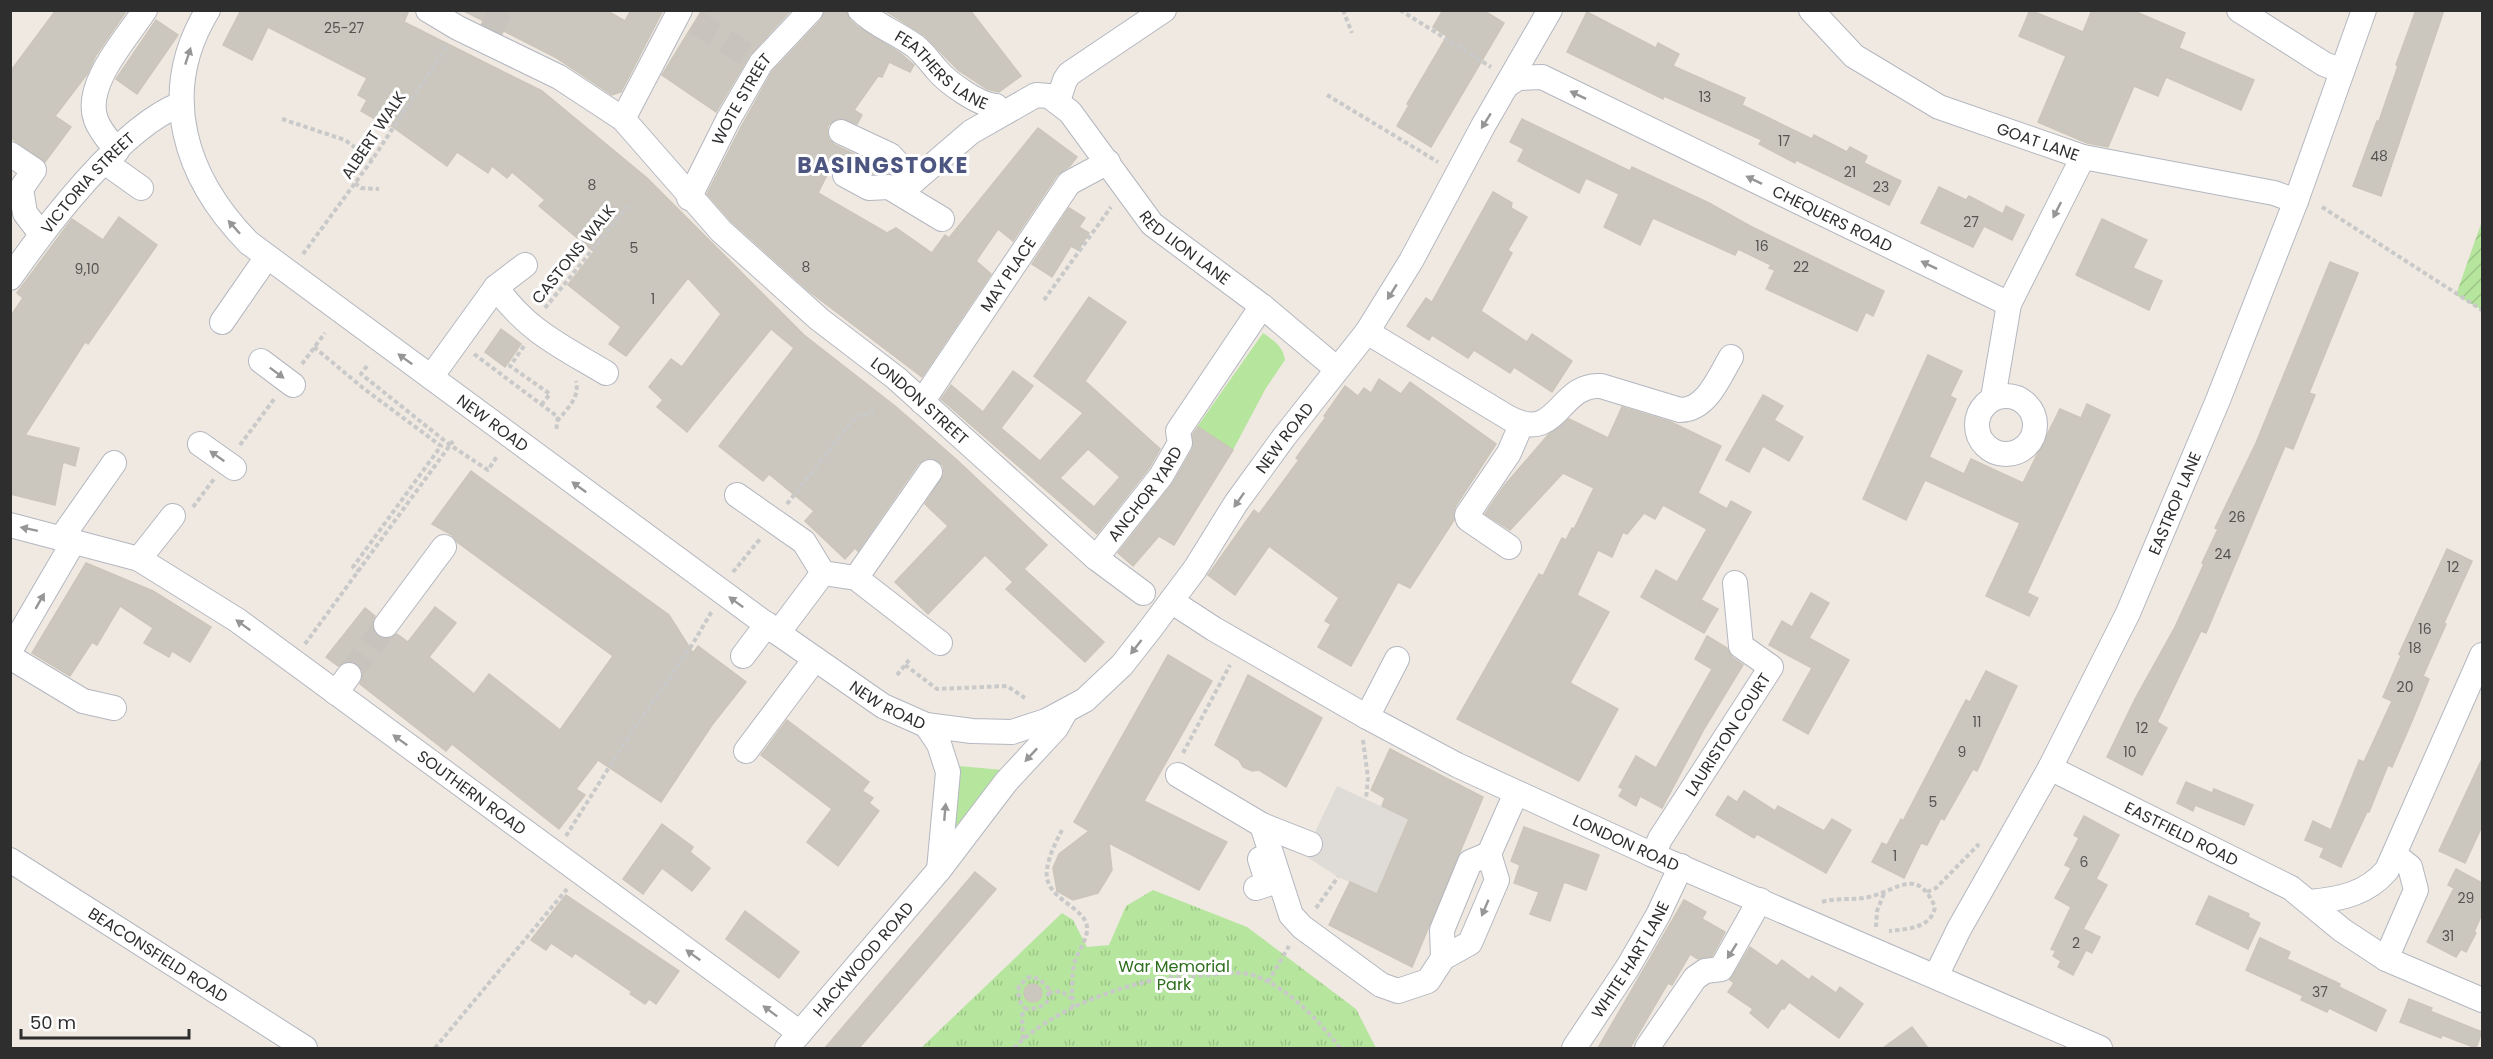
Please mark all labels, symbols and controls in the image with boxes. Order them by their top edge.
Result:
house number: 25-27 [324,18,364,38]
street label: FEATHERS LANE [891,25,991,115]
one-way arrow [183,47,193,65]
street label: WOTE STREET [706,48,777,149]
street label: ALBERT WALK [336,87,411,184]
house number: 13 [1699,87,1711,107]
one-way arrow [1570,90,1587,99]
one-way arrow [1481,113,1492,129]
street label: GOAT LANE [1994,117,2082,167]
street label: VICTORIA STREET [35,127,140,239]
house number: 17 [1778,131,1790,151]
house number: 48 [2370,146,2388,166]
district label: BASINGSTOKE [797,150,969,181]
house number: 21 [1844,162,1856,182]
house number: 8 [588,175,597,195]
one-way arrow [1745,176,1762,185]
house number: 23 [1873,177,1889,197]
street label: CHEQUERS ROAD [1768,180,1896,258]
street label: CASTONS WALK [526,200,621,309]
one-way arrow [2052,201,2062,218]
street label: RED LION LANE [1134,206,1235,291]
house number: 27 [1963,212,1979,232]
one-way arrow [227,220,241,235]
street label: MAY PLACE [975,232,1042,316]
house number: 16 [1755,236,1769,256]
house number: 5 [630,238,638,258]
house number: 8 [802,257,811,277]
house number: 22 [1793,257,1809,277]
house number: 9,10 [75,259,99,279]
one-way arrow [1920,261,1938,271]
one-way arrow [1387,284,1398,300]
house number: 1 [651,289,655,309]
street label: LONDON STREET [866,352,974,450]
one-way arrow [398,353,413,365]
one-way arrow [269,367,285,380]
street label: NEW ROAD [452,389,533,457]
street label: NEW ROAD [1250,398,1319,478]
street label: ANCHOR YARD [1103,442,1188,546]
street label: EASTROP LANE [2143,448,2207,559]
one-way arrow [210,450,226,462]
one-way arrow [572,481,587,493]
one-way arrow [1233,491,1245,507]
house number: 26 [2229,507,2246,527]
one-way arrow [20,524,38,534]
house number: 24 [2215,544,2232,564]
house number: 12 [2447,557,2459,577]
one-way arrow [35,592,45,609]
one-way arrow [729,596,745,608]
one-way arrow [235,619,250,631]
house number: 16 [2418,619,2432,639]
house number: 18 [2408,638,2422,658]
one-way arrow [1130,640,1142,655]
street label: LAURISTON COURT [1680,668,1776,801]
street label: NEW ROAD [845,675,929,735]
house number: 20 [2397,677,2413,697]
house number: 11 [1973,712,1981,732]
house number: 12 [2136,718,2148,738]
one-way arrow [392,734,408,746]
house number: 9 [1958,742,1966,762]
house number: 10 [2123,742,2137,762]
street label: SOUTHERN ROAD [412,745,531,840]
one-way arrow [1024,748,1038,762]
house number: 5 [1929,792,1937,812]
street label: EASTFIELD ROAD [2121,796,2242,872]
one-way arrow [940,802,950,821]
street label: LONDON ROAD [1569,809,1683,877]
house number: 1 [1893,846,1897,866]
house number: 6 [2080,852,2089,872]
house number: 29 [2458,888,2474,908]
street label: HACKWOOD ROAD [808,897,919,1022]
street label: WHITE HART LANE [1586,897,1675,1023]
one-way arrow [1480,900,1490,918]
street label: BEACONSFIELD ROAD [84,902,232,1008]
house number: 31 [2442,926,2454,946]
house number: 2 [2072,933,2080,953]
one-way arrow [1727,943,1738,959]
one-way arrow [685,949,700,961]
park label: War Memorial Park [1118,955,1230,996]
house number: 37 [2312,982,2328,1002]
scale bar [21,1002,189,1040]
one-way arrow [762,1005,778,1017]
text: 50 m [30,1010,76,1035]

